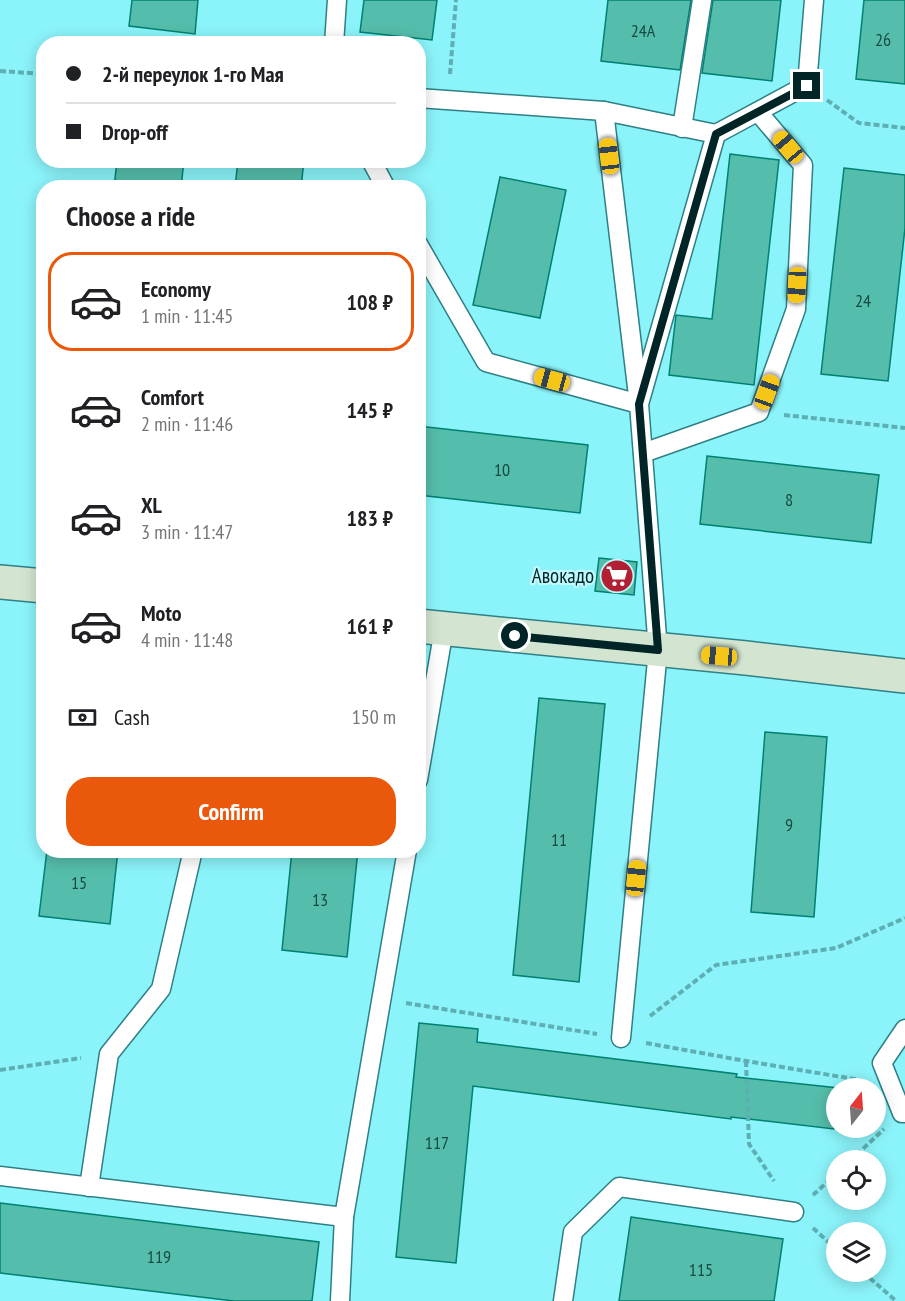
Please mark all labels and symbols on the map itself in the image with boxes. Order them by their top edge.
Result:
house number: 24А [631,19,656,42]
house number: 26 [875,28,891,51]
route end [793,72,820,99]
car [770,127,806,167]
car [598,137,620,175]
car [787,267,807,303]
house number: 24 [855,289,871,312]
car [532,367,572,393]
car [752,372,782,412]
house number: 10 [494,458,510,481]
house number: 8 [785,488,793,511]
supermarket icon: Авокадо [599,558,635,594]
place label: Авокадо [532,562,594,589]
route start [501,622,528,649]
car [700,645,738,667]
house number: 9 [785,813,793,836]
house number: 11 [551,828,567,851]
car [625,859,647,897]
house number: 15 [71,871,87,894]
house number: 13 [312,888,328,911]
north arrow [826,1078,886,1138]
house number: 117 [425,1131,449,1154]
house number: 119 [147,1245,171,1268]
house number: 115 [689,1258,713,1281]

